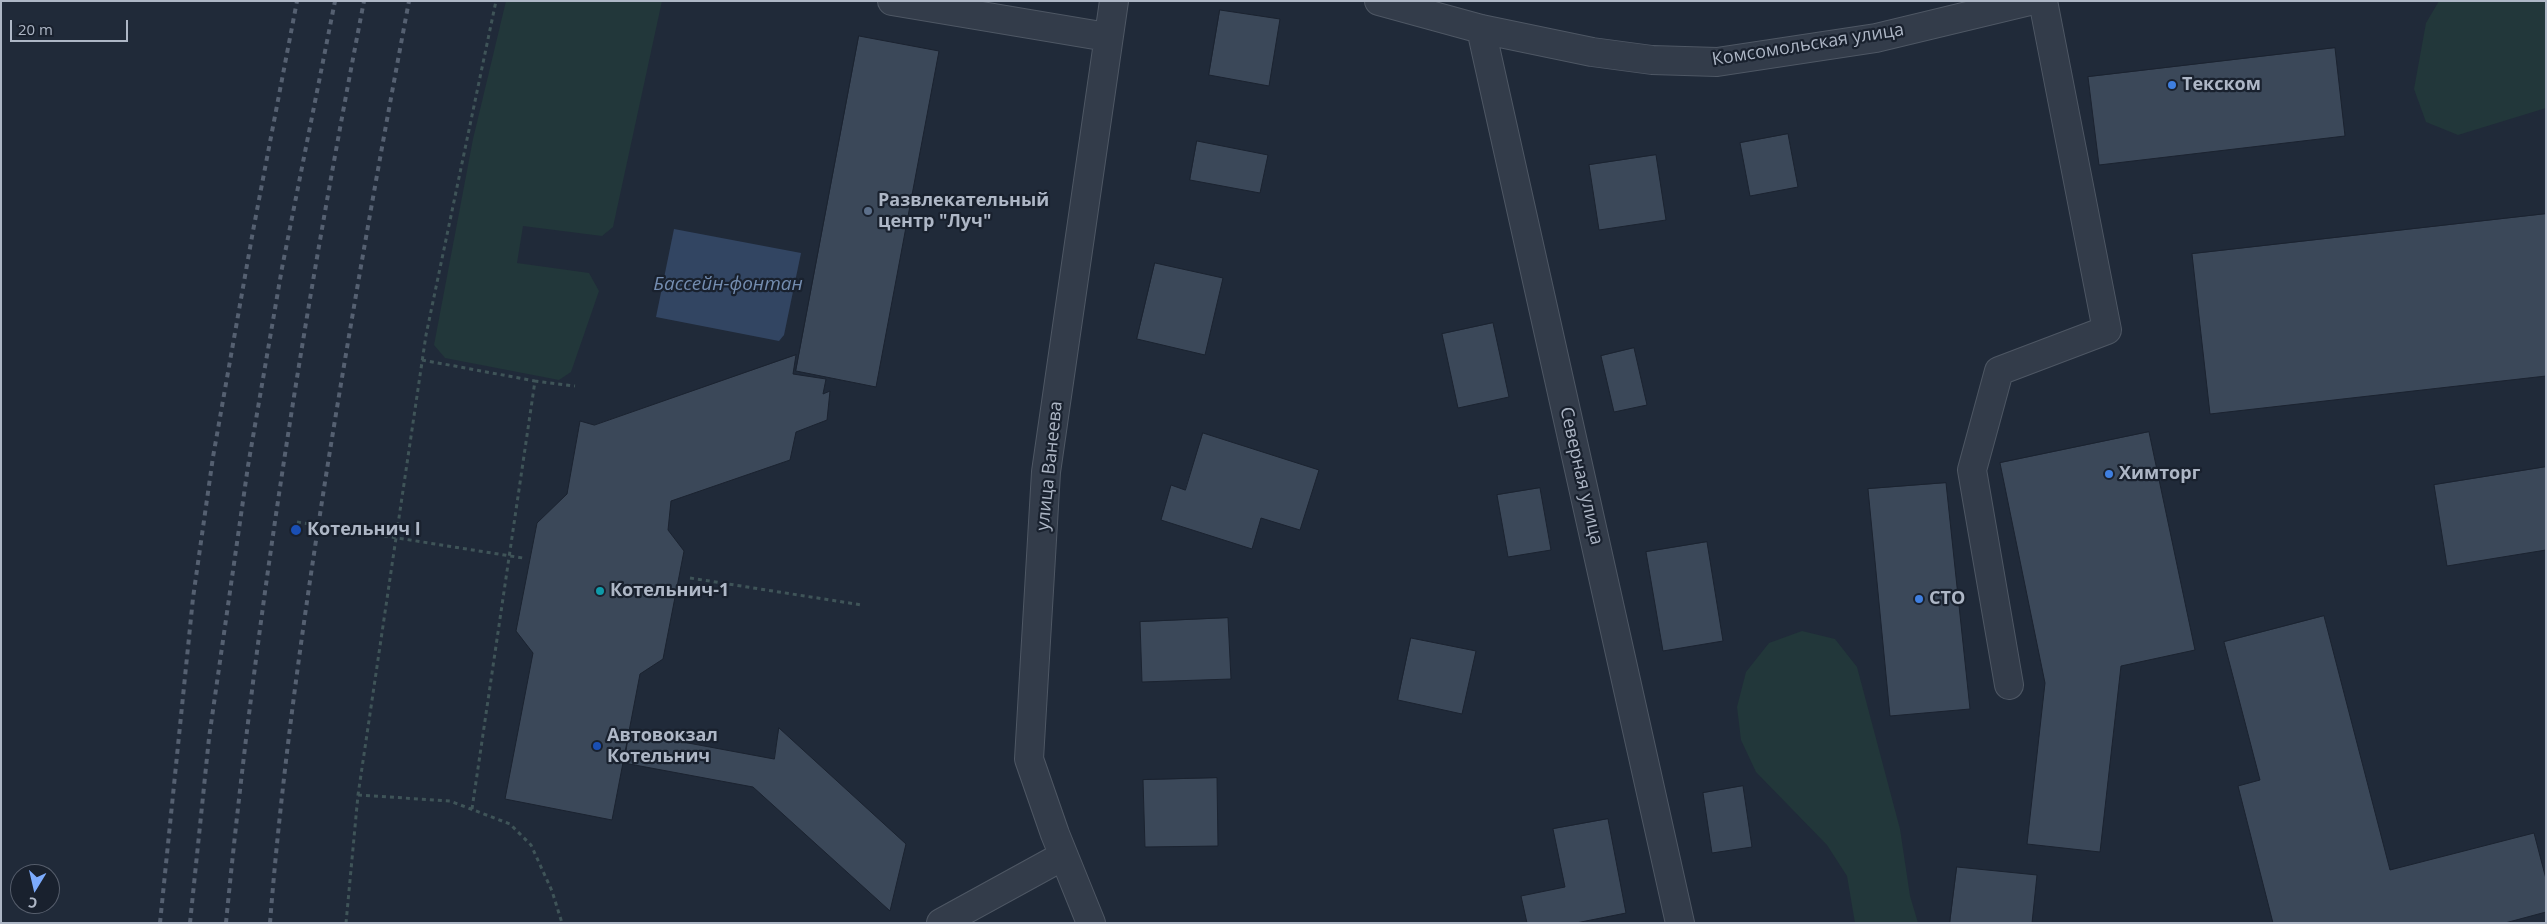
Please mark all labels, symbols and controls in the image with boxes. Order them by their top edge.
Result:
scale bar [12,10,130,42]
text: 20 m [18,19,53,39]
street label: Комсомольская улица [1711,19,1905,71]
place label: Текском [2182,74,2261,96]
marker: Текском [2166,79,2178,91]
place label: Развлекательный центр "Луч" [878,190,1049,232]
marker: Развлекательный центр "Луч" [862,205,874,217]
water label: Бассейн-фонтан [653,274,803,296]
street label: улица Ванеева [1032,400,1068,532]
street label: Северная улица [1555,405,1607,547]
place label: Химторг [2119,463,2200,485]
marker: Химторг [2103,468,2115,480]
place label: Котельнич I [307,519,421,541]
marker: Котельнич I [289,523,303,537]
place label: Котельнич-1 [610,580,729,602]
marker: Котельнич-1 [594,585,606,597]
place label: СТО [1929,588,1965,610]
marker: СТО [1913,593,1925,605]
place label: Автовокзал Котельнич [607,725,718,768]
marker: Автовокзал Котельнич [591,740,603,752]
north arrow [10,864,60,914]
text: С [27,893,39,913]

